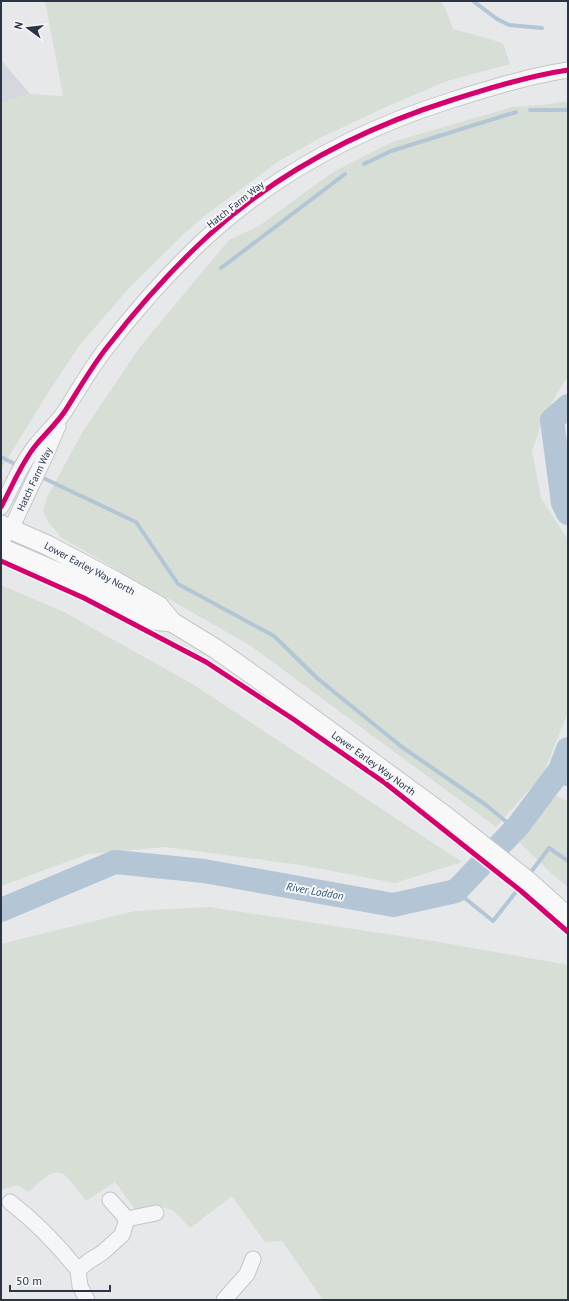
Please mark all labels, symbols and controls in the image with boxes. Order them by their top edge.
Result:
north arrow [8,8,48,48]
text: N [11,20,26,31]
street label: Hatch Farm Way [204,178,267,231]
street label: Hatch Farm Way [14,445,55,513]
street label: Lower Earley Way North [42,539,137,598]
street label: Lower Earley Way North [329,728,418,798]
water label: River Loddon [285,879,345,903]
scale bar [10,1267,110,1293]
text: 50 m [16,1273,42,1288]

